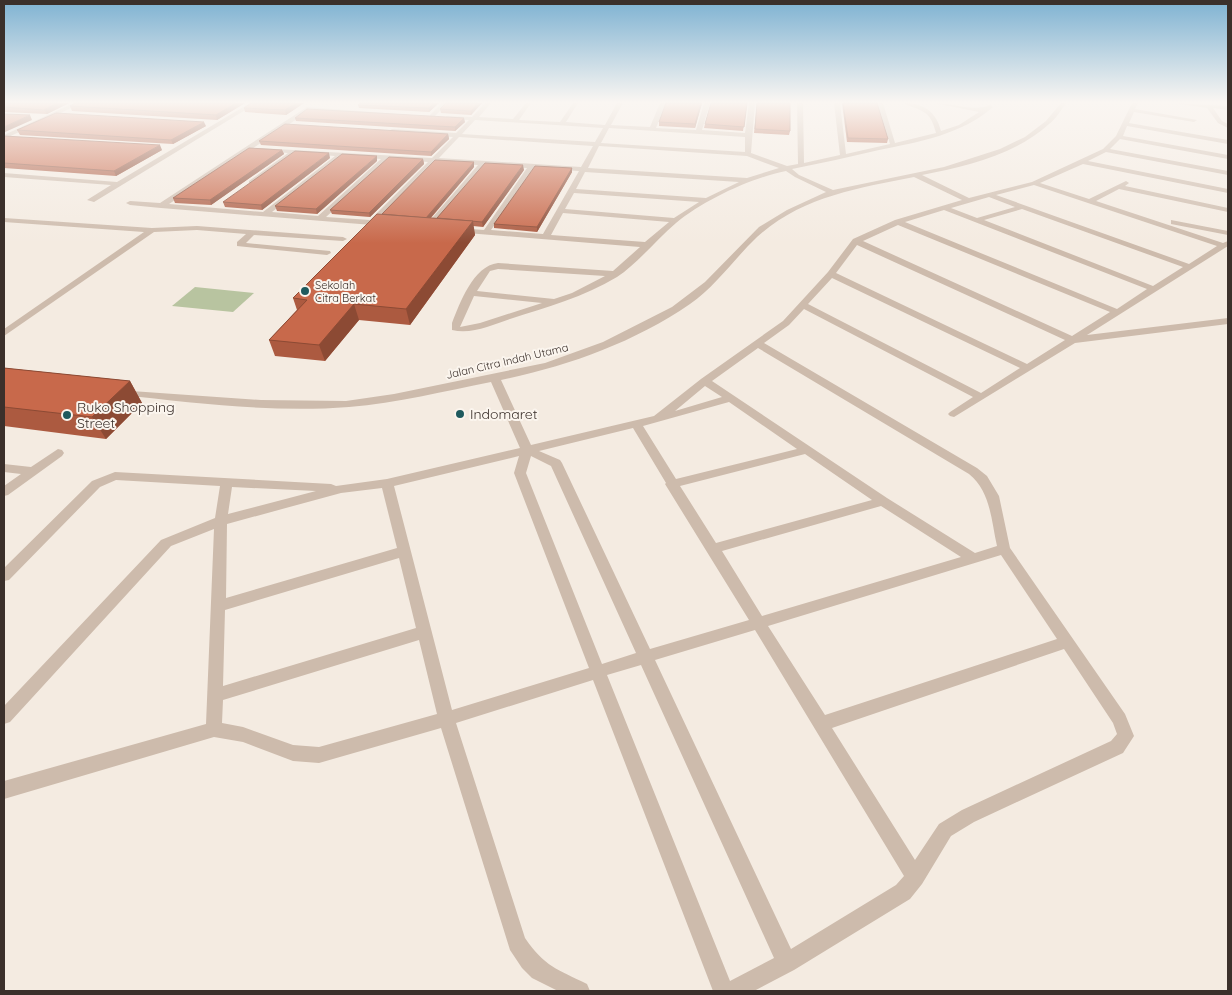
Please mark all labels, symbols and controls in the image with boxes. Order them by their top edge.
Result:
place label: Sekolah Citra Berkat [315,278,376,305]
marker: Sekolah Citra Berkat [299,285,311,297]
street label: Jalan Citra Indah Utama [444,340,570,382]
place label: Ruko Shopping Street [77,398,175,432]
place label: Indomaret [470,405,538,423]
marker: Indomaret [454,408,466,420]
marker: Ruko Shopping Street [61,409,73,421]

